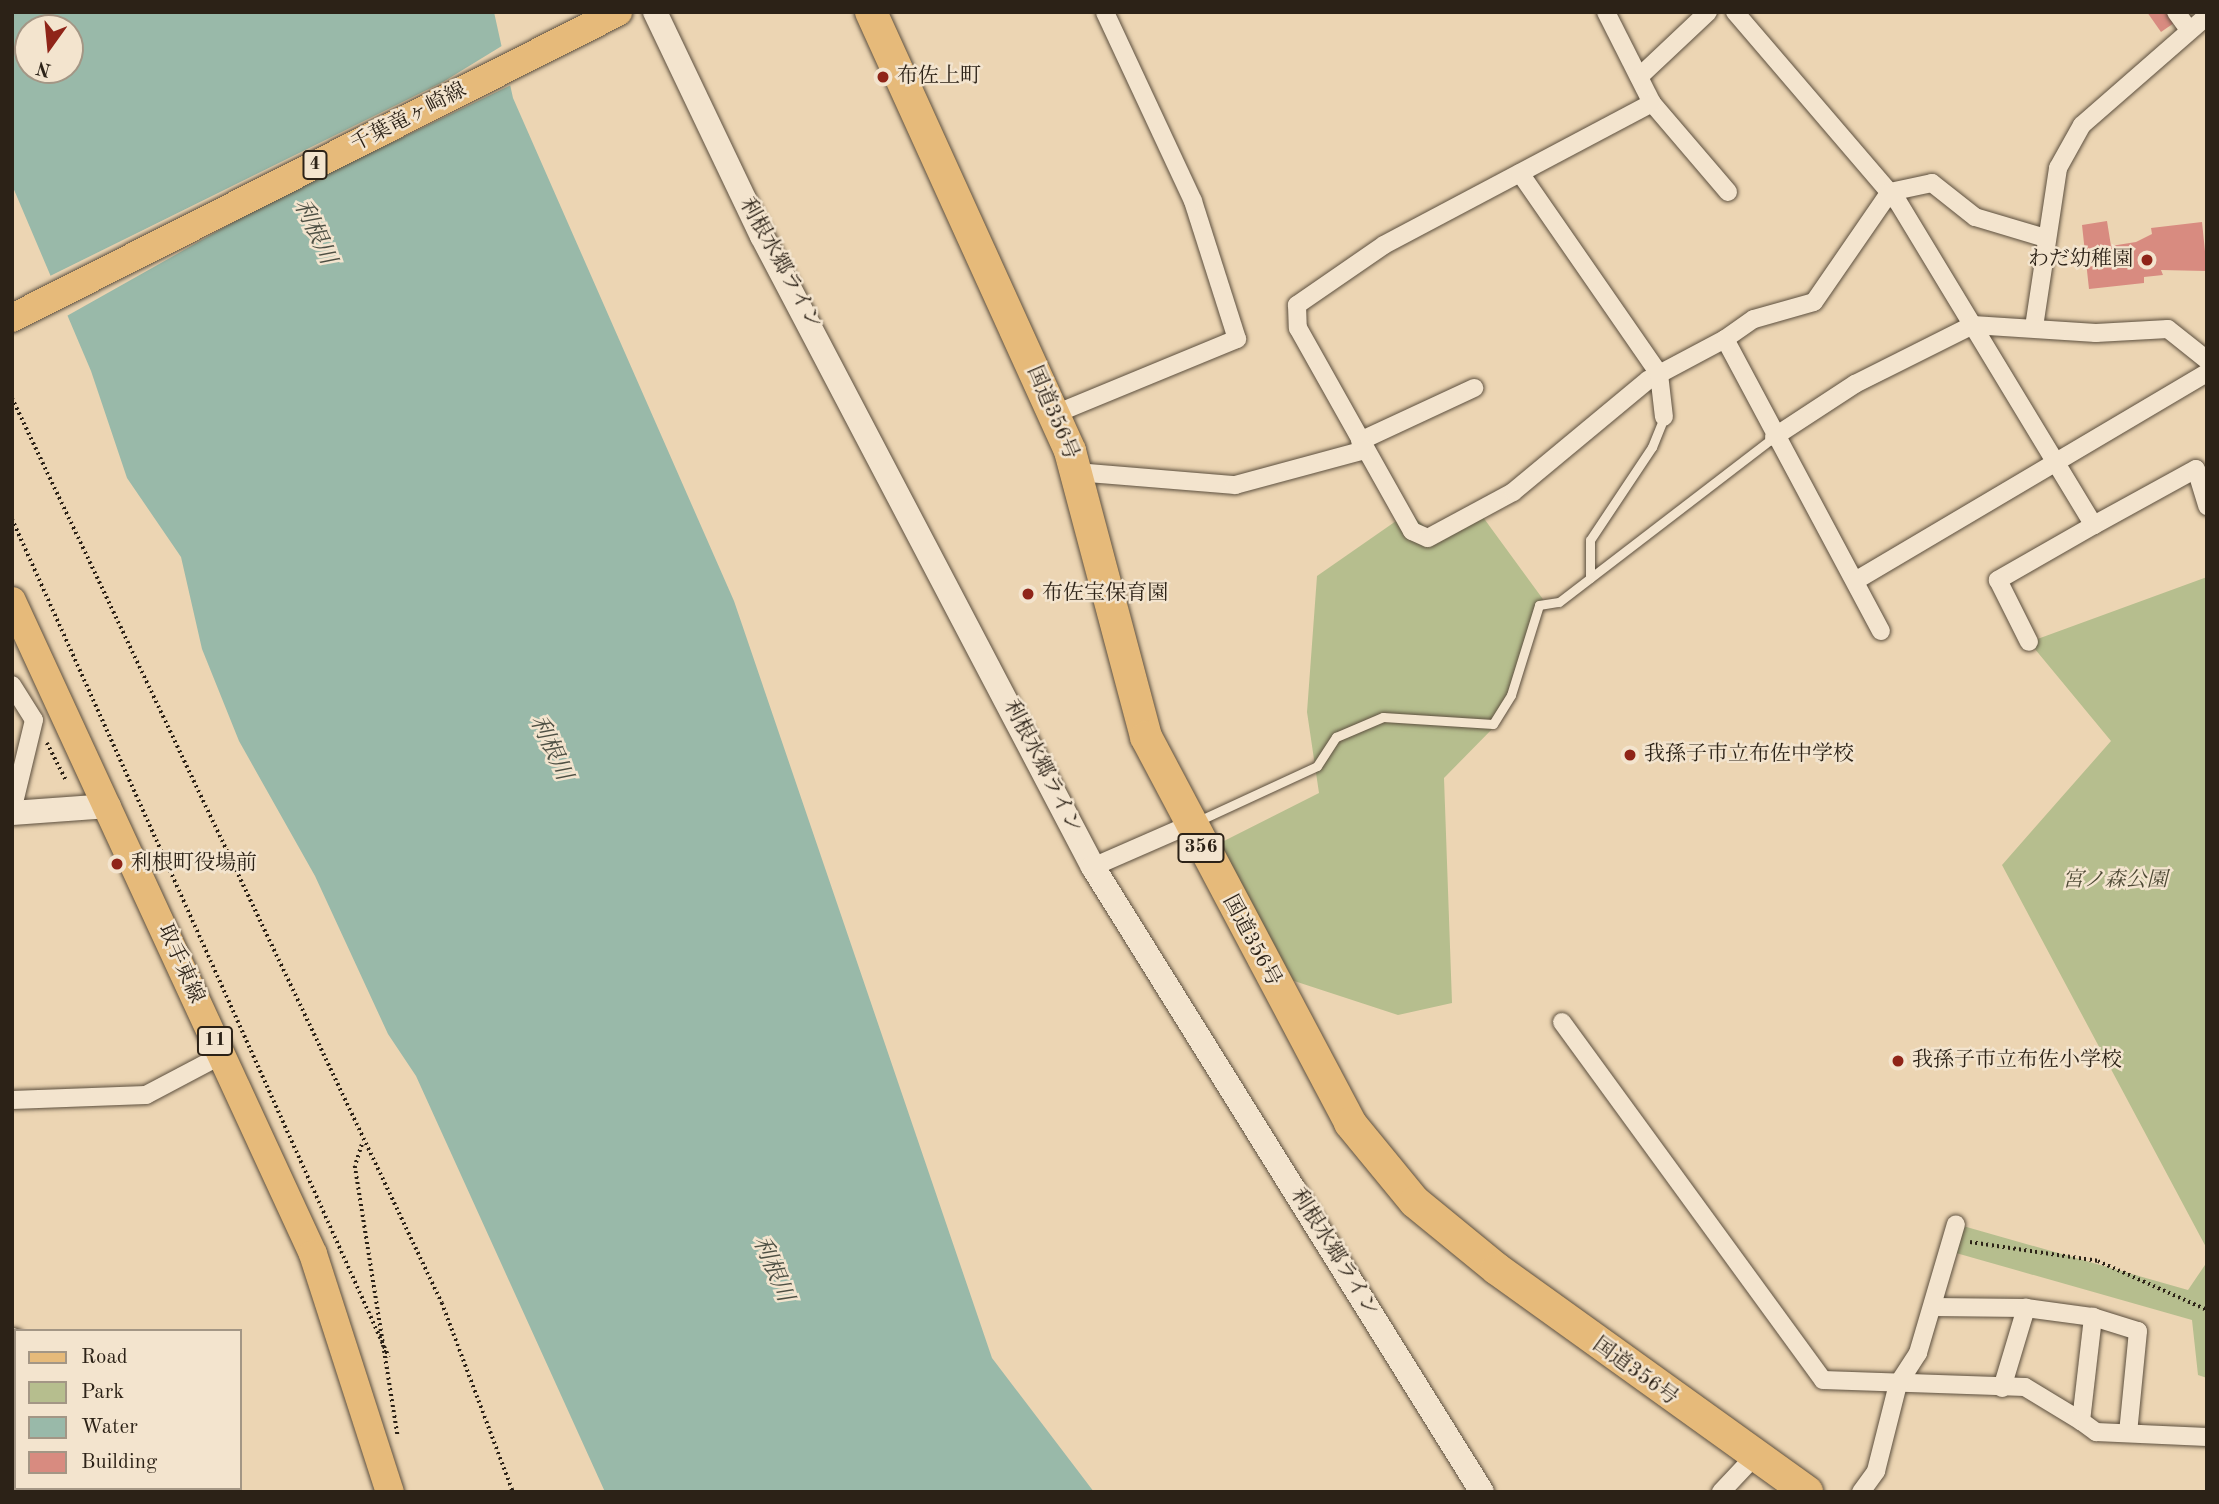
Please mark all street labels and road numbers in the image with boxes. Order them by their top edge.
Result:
street label: 千葉竜ヶ崎線 [347,78,471,158]
road number: 4 [301,150,329,181]
street label: 利根水郷ライン [733,194,827,334]
street label: 国道356号 [1021,362,1083,464]
street label: 利根水郷ライン [997,696,1087,838]
road number: 356 [1176,832,1226,863]
street label: 国道356号 [1217,891,1285,991]
street label: 取手東線 [151,921,209,1007]
road number: 11 [196,1026,234,1056]
street label: 利根水郷ライン [1284,1184,1384,1322]
street label: 国道356号 [1587,1333,1683,1411]

